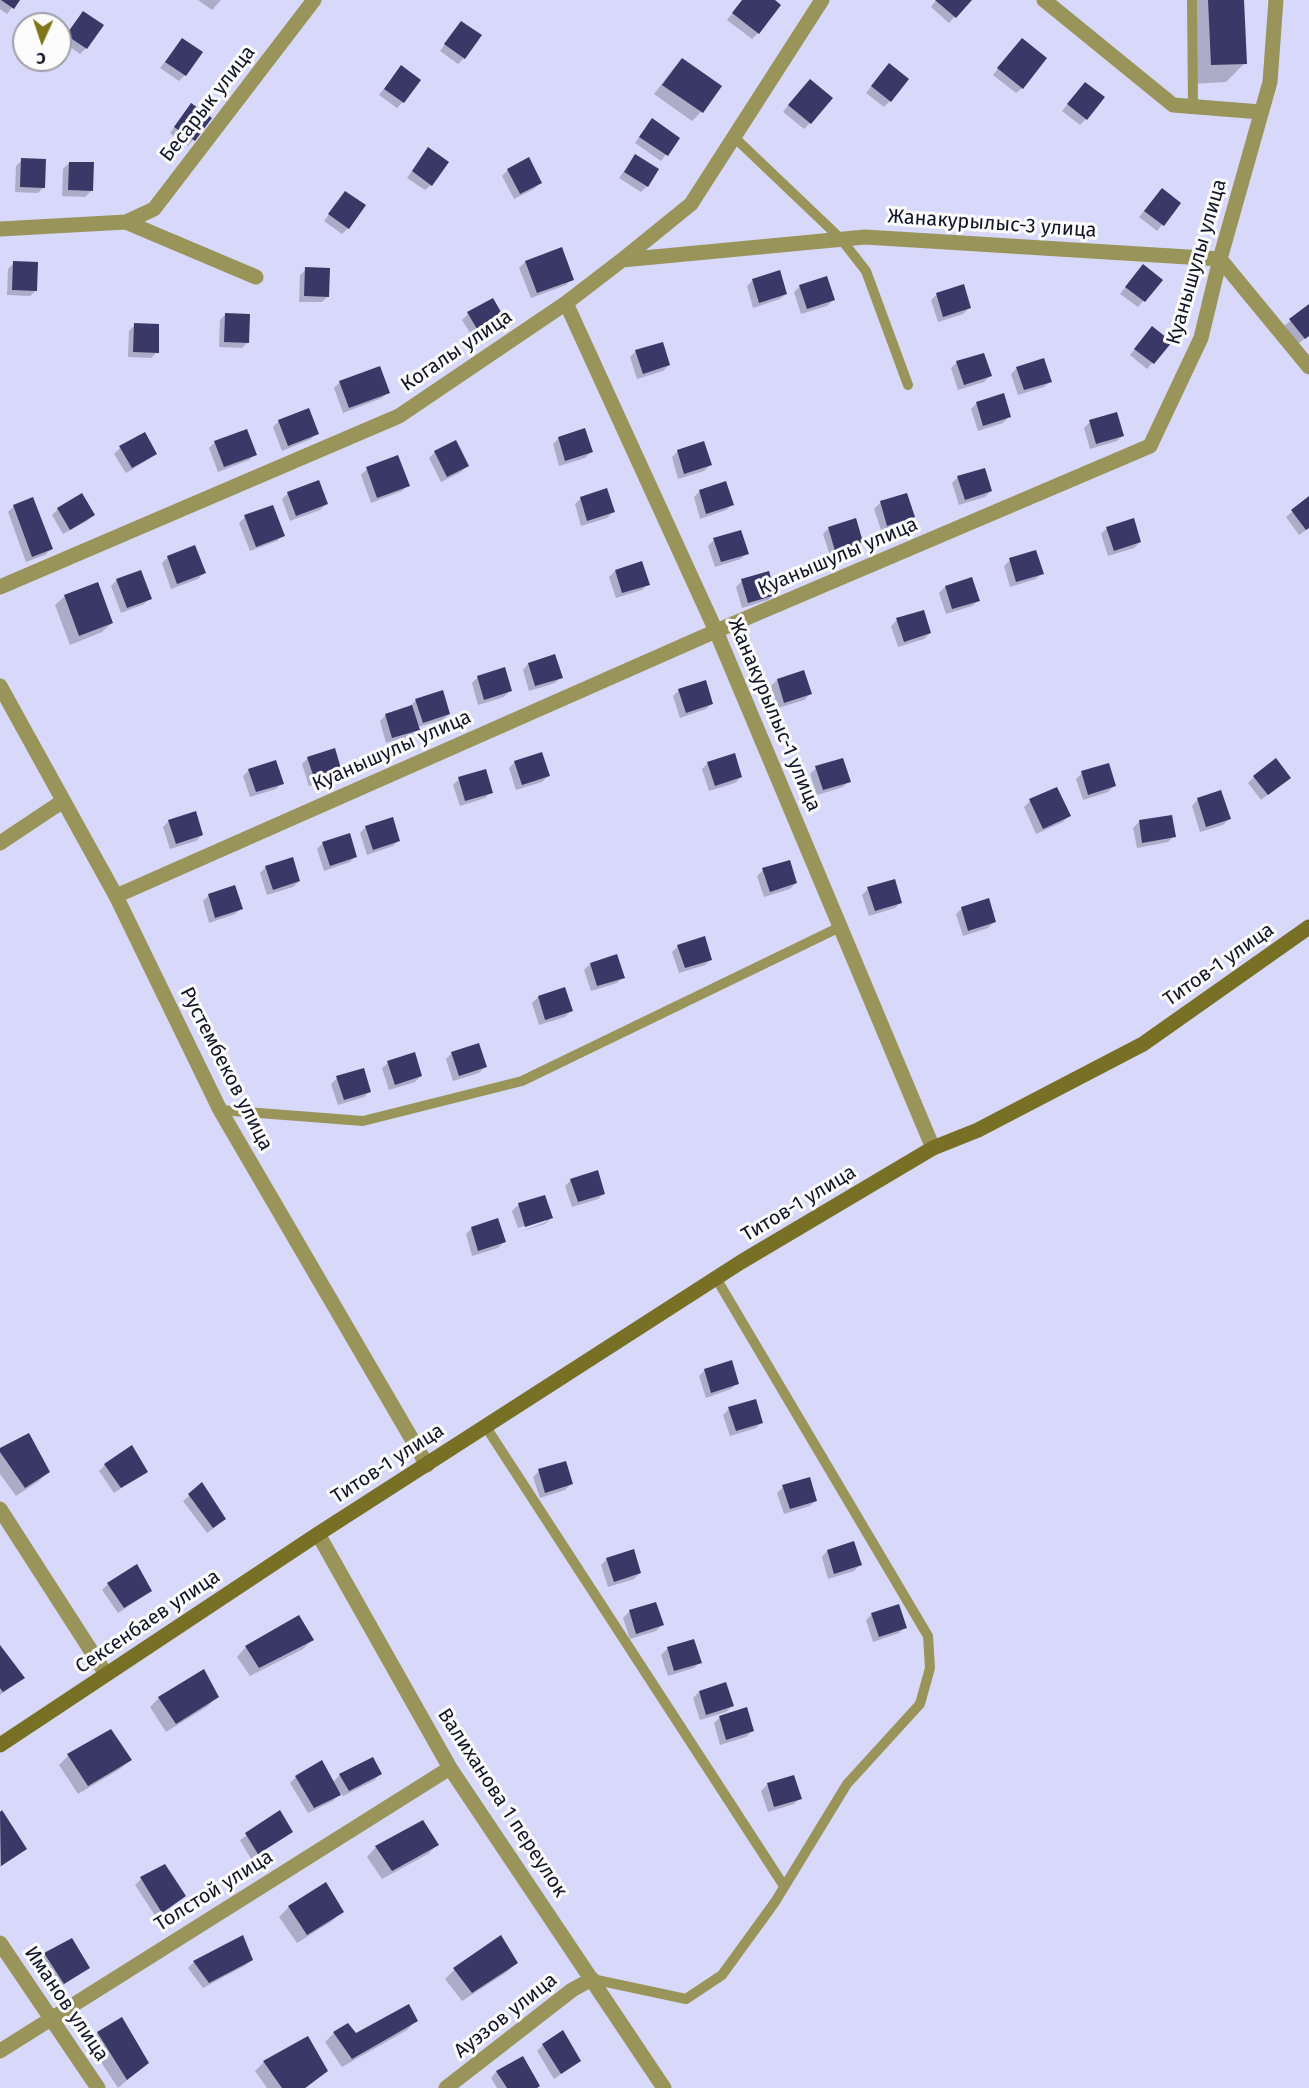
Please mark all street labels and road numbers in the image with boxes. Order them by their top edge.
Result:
street label: Бесарык улица [155,41,261,167]
street label: Куанышулы улица [1162,176,1232,348]
street label: Жанакурылыс-3 улица [887,205,1097,243]
street label: Когалы улица [397,305,517,397]
street label: Куанышулы улица [754,512,922,602]
street label: Жанакурылыс-1 улица [722,615,826,815]
street label: Куанышулы улица [309,705,475,797]
street label: Титов-1 улица [1159,918,1279,1012]
street label: Рустембеков улица [174,983,278,1155]
street label: Титов-1 улица [737,1160,861,1248]
street label: Титов-1 улица [327,1419,449,1509]
street label: Сексенбаев улица [71,1565,225,1679]
street label: Валиханова 1 переулок [432,1704,572,1902]
street label: Толстой улица [150,1845,278,1937]
street label: Иманов улица [19,1942,113,2066]
street label: Ауэзов улица [450,1968,562,2064]

